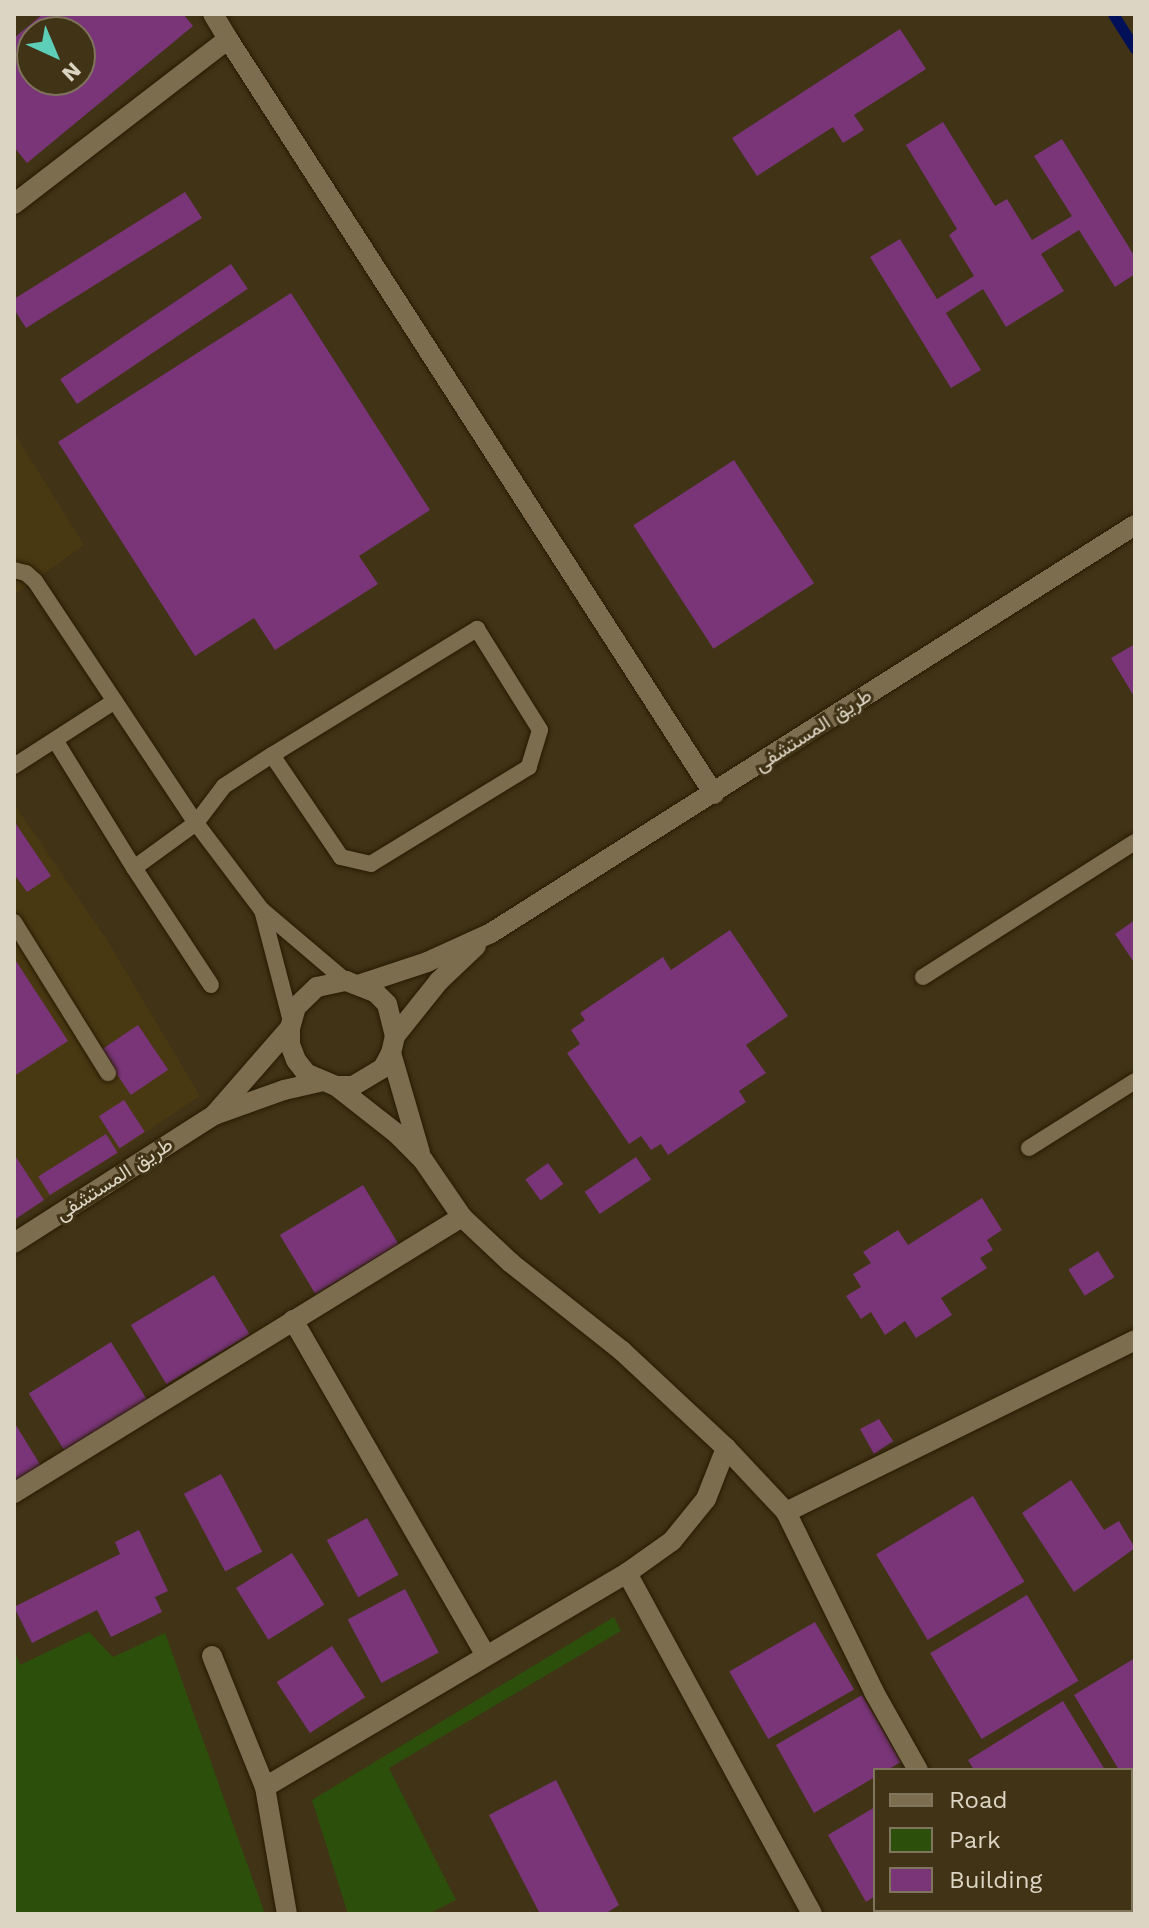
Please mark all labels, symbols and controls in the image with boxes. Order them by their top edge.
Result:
north arrow [16,16,96,96]
text: N [57,58,86,87]
street label: طريق المستشفى [750,683,876,777]
street label: طريق المستشفى [51,1132,177,1226]
legend [873,1768,1133,1912]
text: Road [949,1786,1008,1814]
text: Park [949,1826,1001,1854]
text: Building [949,1866,1042,1894]

